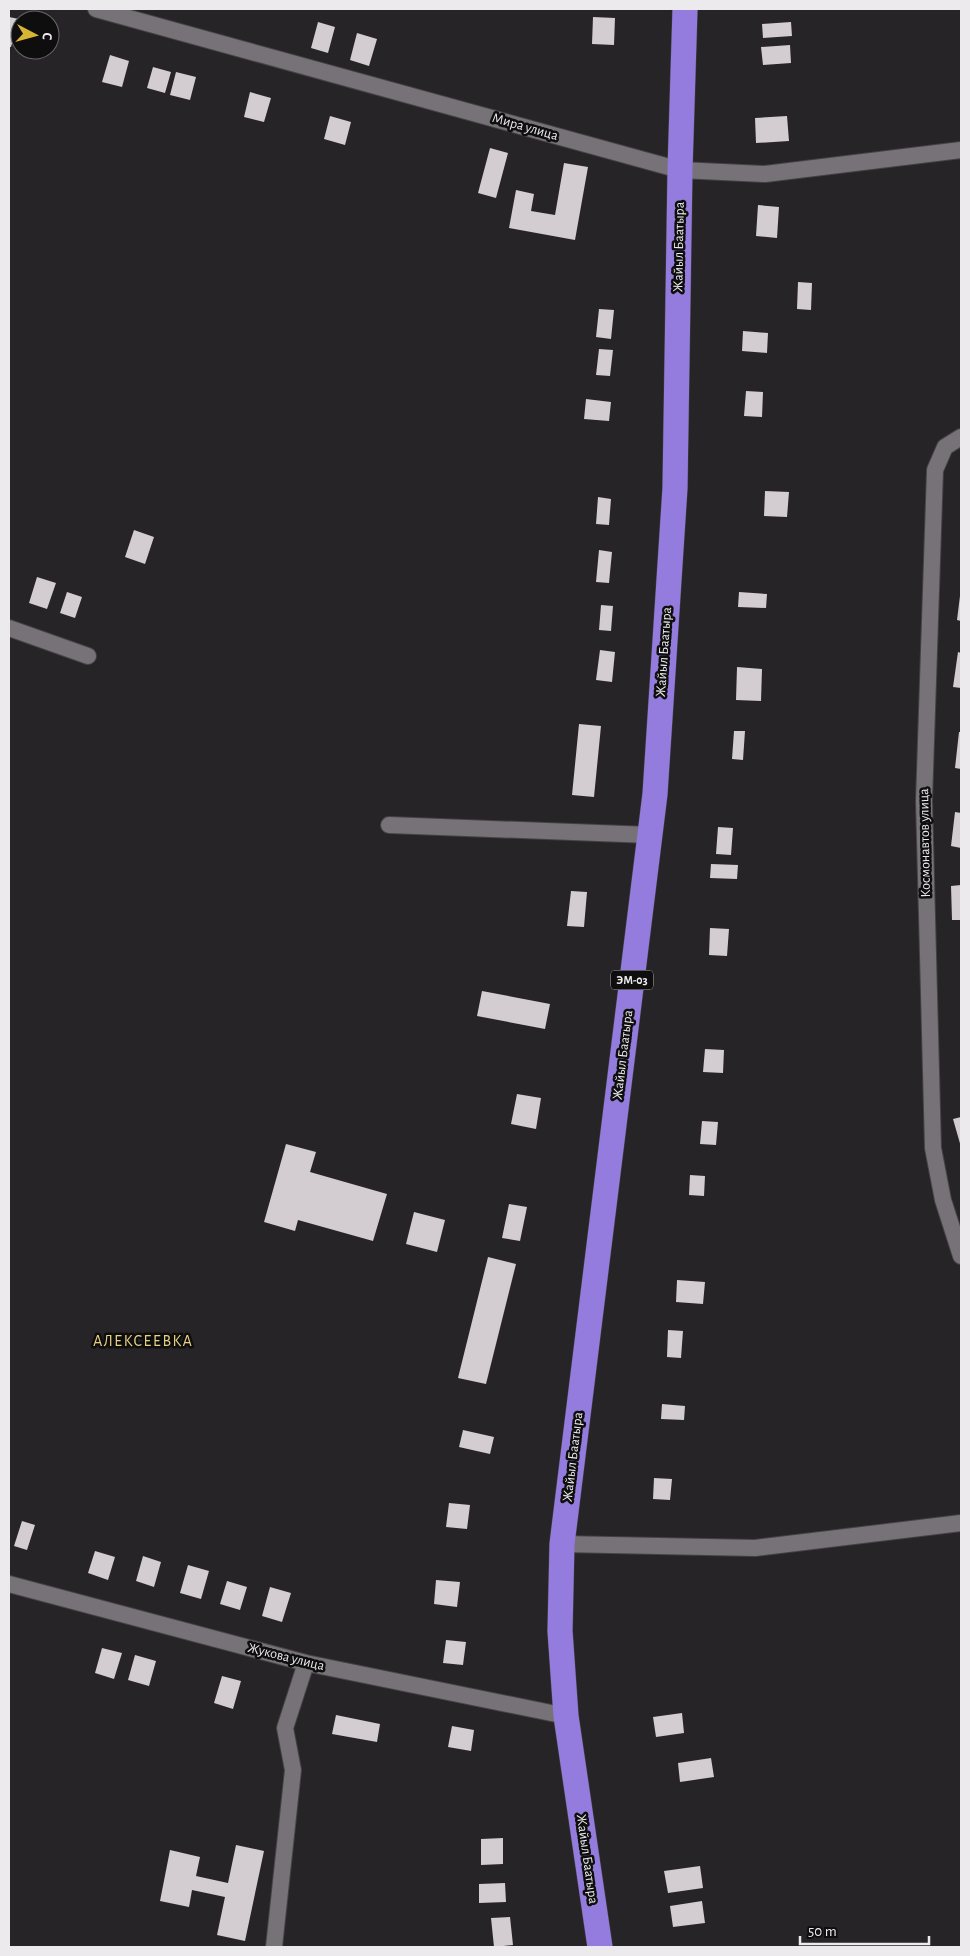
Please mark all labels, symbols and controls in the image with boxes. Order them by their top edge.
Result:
north arrow [10,10,60,60]
text: С [40,32,54,41]
street label: Мира улица [490,111,560,143]
street label: Жайыл Баатыра [671,201,687,292]
street label: Жайыл Баатыра [654,606,674,698]
street label: Космонавтов улица [917,788,933,898]
road number: ЭМ-03 [611,970,653,990]
street label: Жайыл Баатыра [611,1009,636,1101]
district label: АЛЕКСЕЕВКА [93,1333,193,1349]
street label: Жайыл Баатыра [561,1411,586,1503]
street label: Жукова улица [246,1641,326,1673]
street label: Жайыл Баатыра [574,1813,600,1905]
scale bar [800,1914,929,1946]
text: 50 m [808,1924,837,1939]

